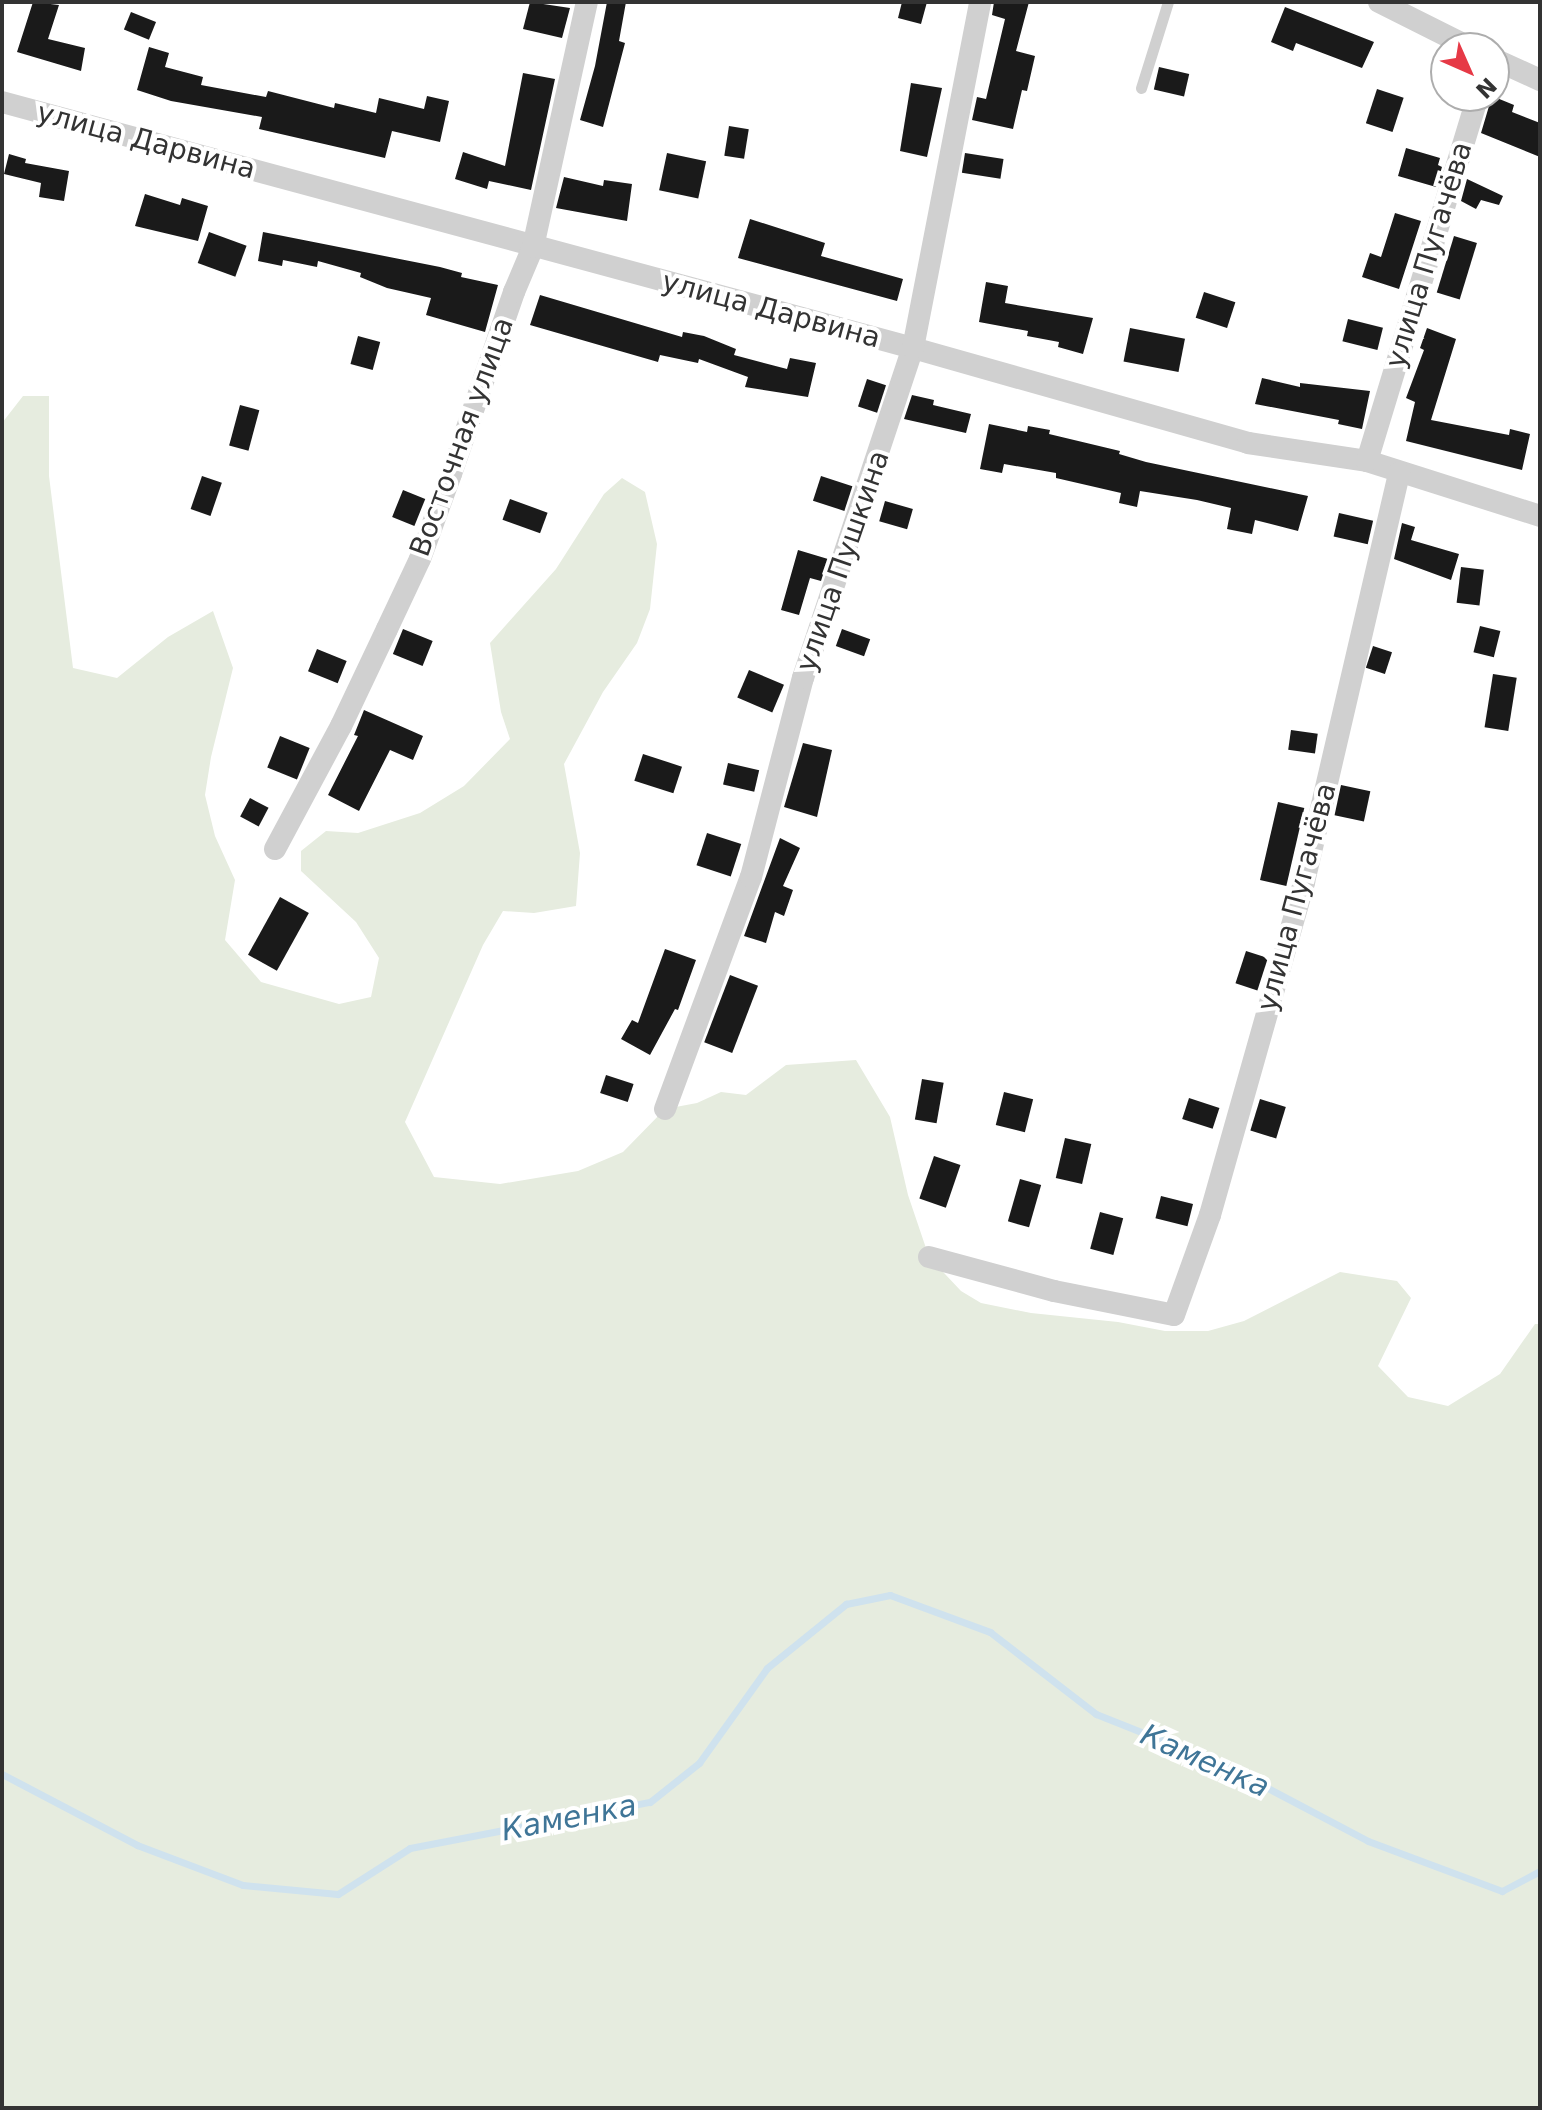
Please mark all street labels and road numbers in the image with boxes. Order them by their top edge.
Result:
street label: улица Дарвина [33,96,259,186]
street label: улица Пугачёва [1379,138,1479,372]
street label: улица Дарвина [658,265,884,355]
street label: Восточная улица [403,313,521,561]
street label: улица Пушкина [789,446,897,676]
street label: улица Пугачёва [1250,779,1344,1015]

